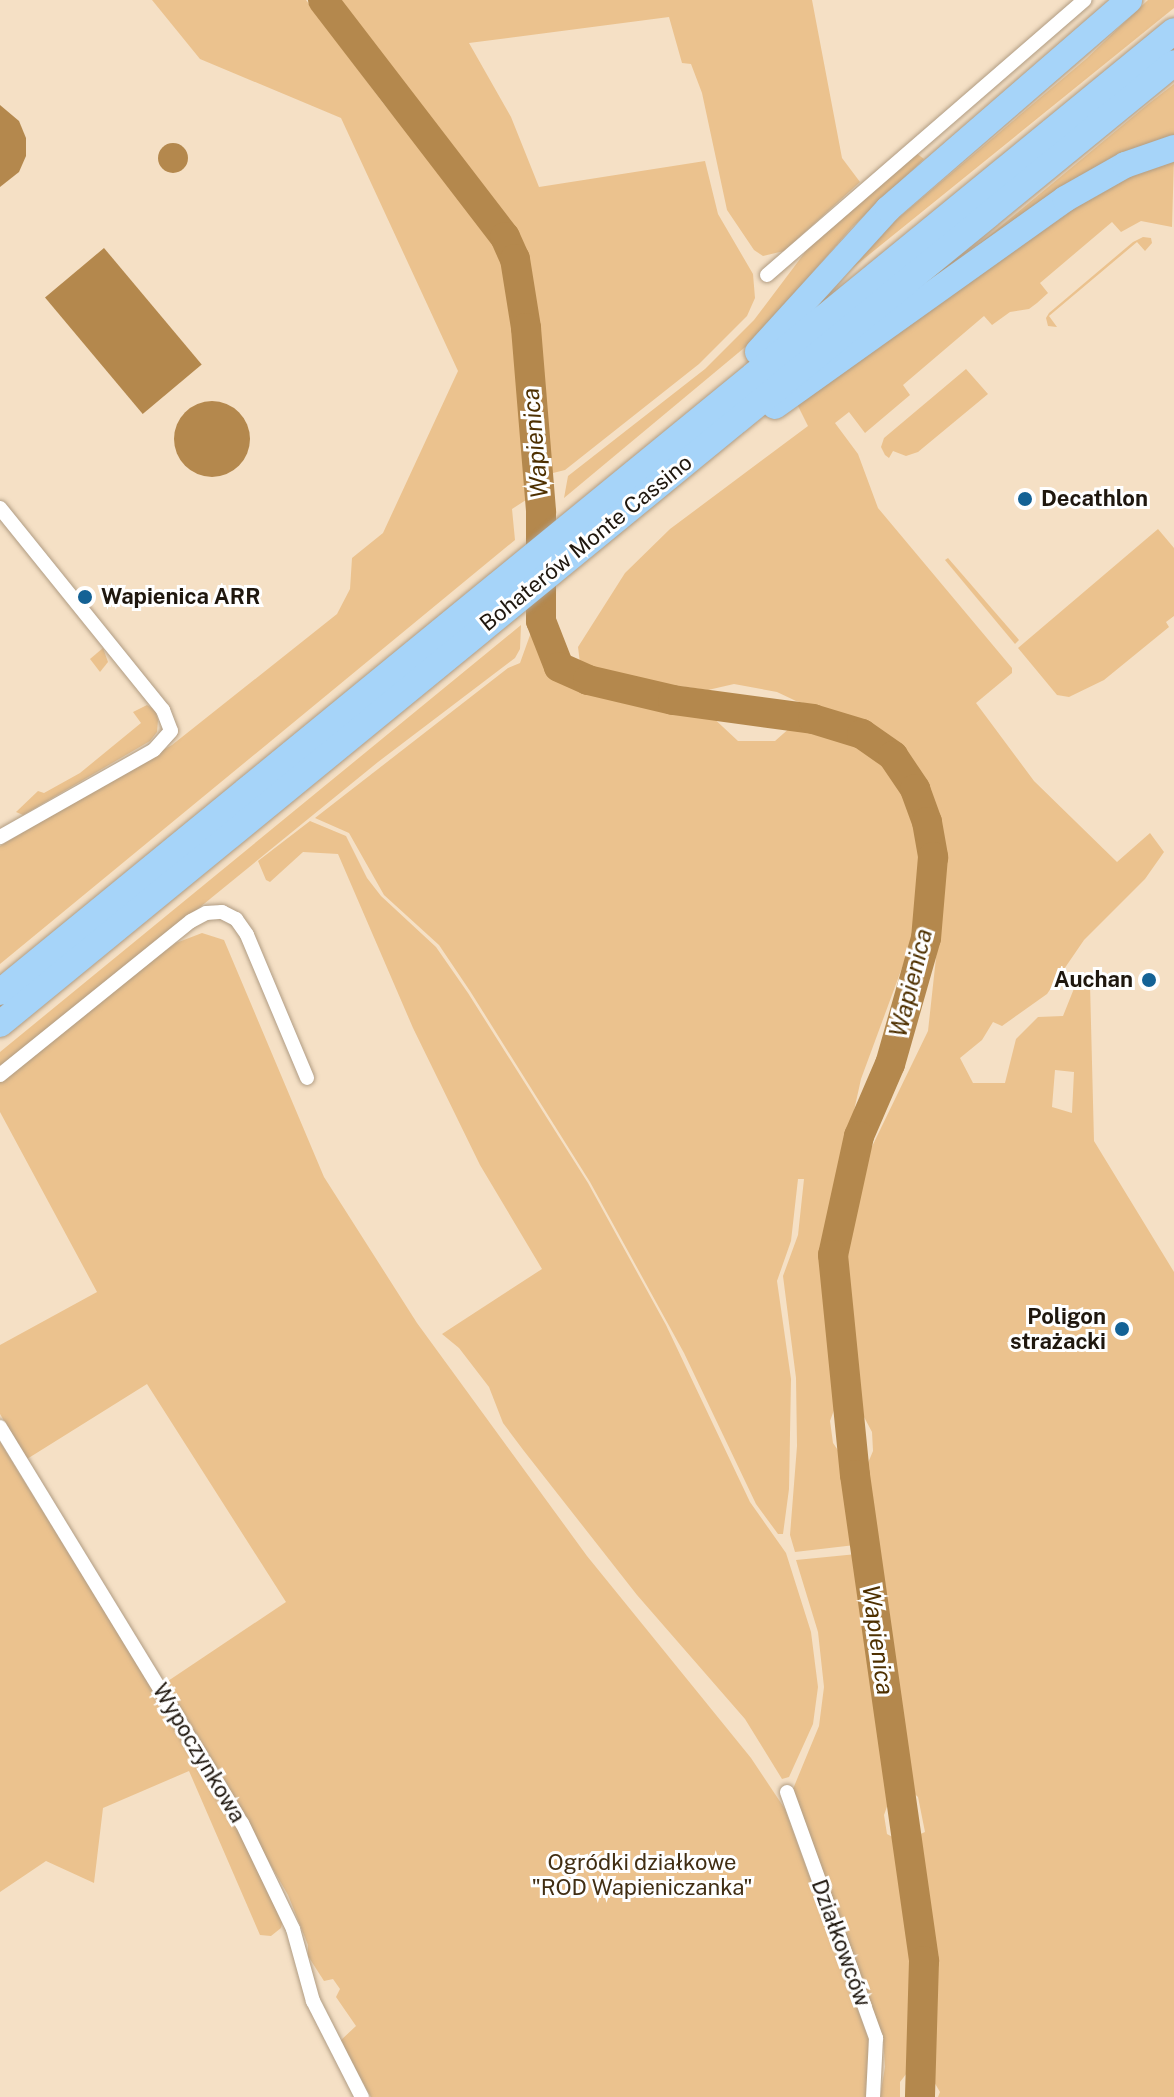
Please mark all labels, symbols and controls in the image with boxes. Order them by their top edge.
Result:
water label: Wapienica [516,387,554,499]
street label: Bohaterów Monte Cassino [474,449,698,637]
place label: Decathlon [1041,486,1148,512]
marker: Decathlon [1016,490,1034,508]
place label: Wapienica ARR [101,584,260,610]
marker: Wapienica ARR [76,588,94,606]
water label: Wapienica [884,926,938,1040]
place label: Auchan [1054,967,1133,993]
marker: Auchan [1140,971,1158,989]
place label: Poligon strażacki [1010,1303,1106,1354]
marker: Poligon strażacki [1113,1320,1131,1338]
water label: Wapienica [856,1583,900,1697]
street label: Wypoczynkowa [147,1678,251,1828]
park label: Ogródki działkowe "ROD Wapieniczanka" [531,1849,753,1900]
street label: Działkowców [806,1876,876,2010]

